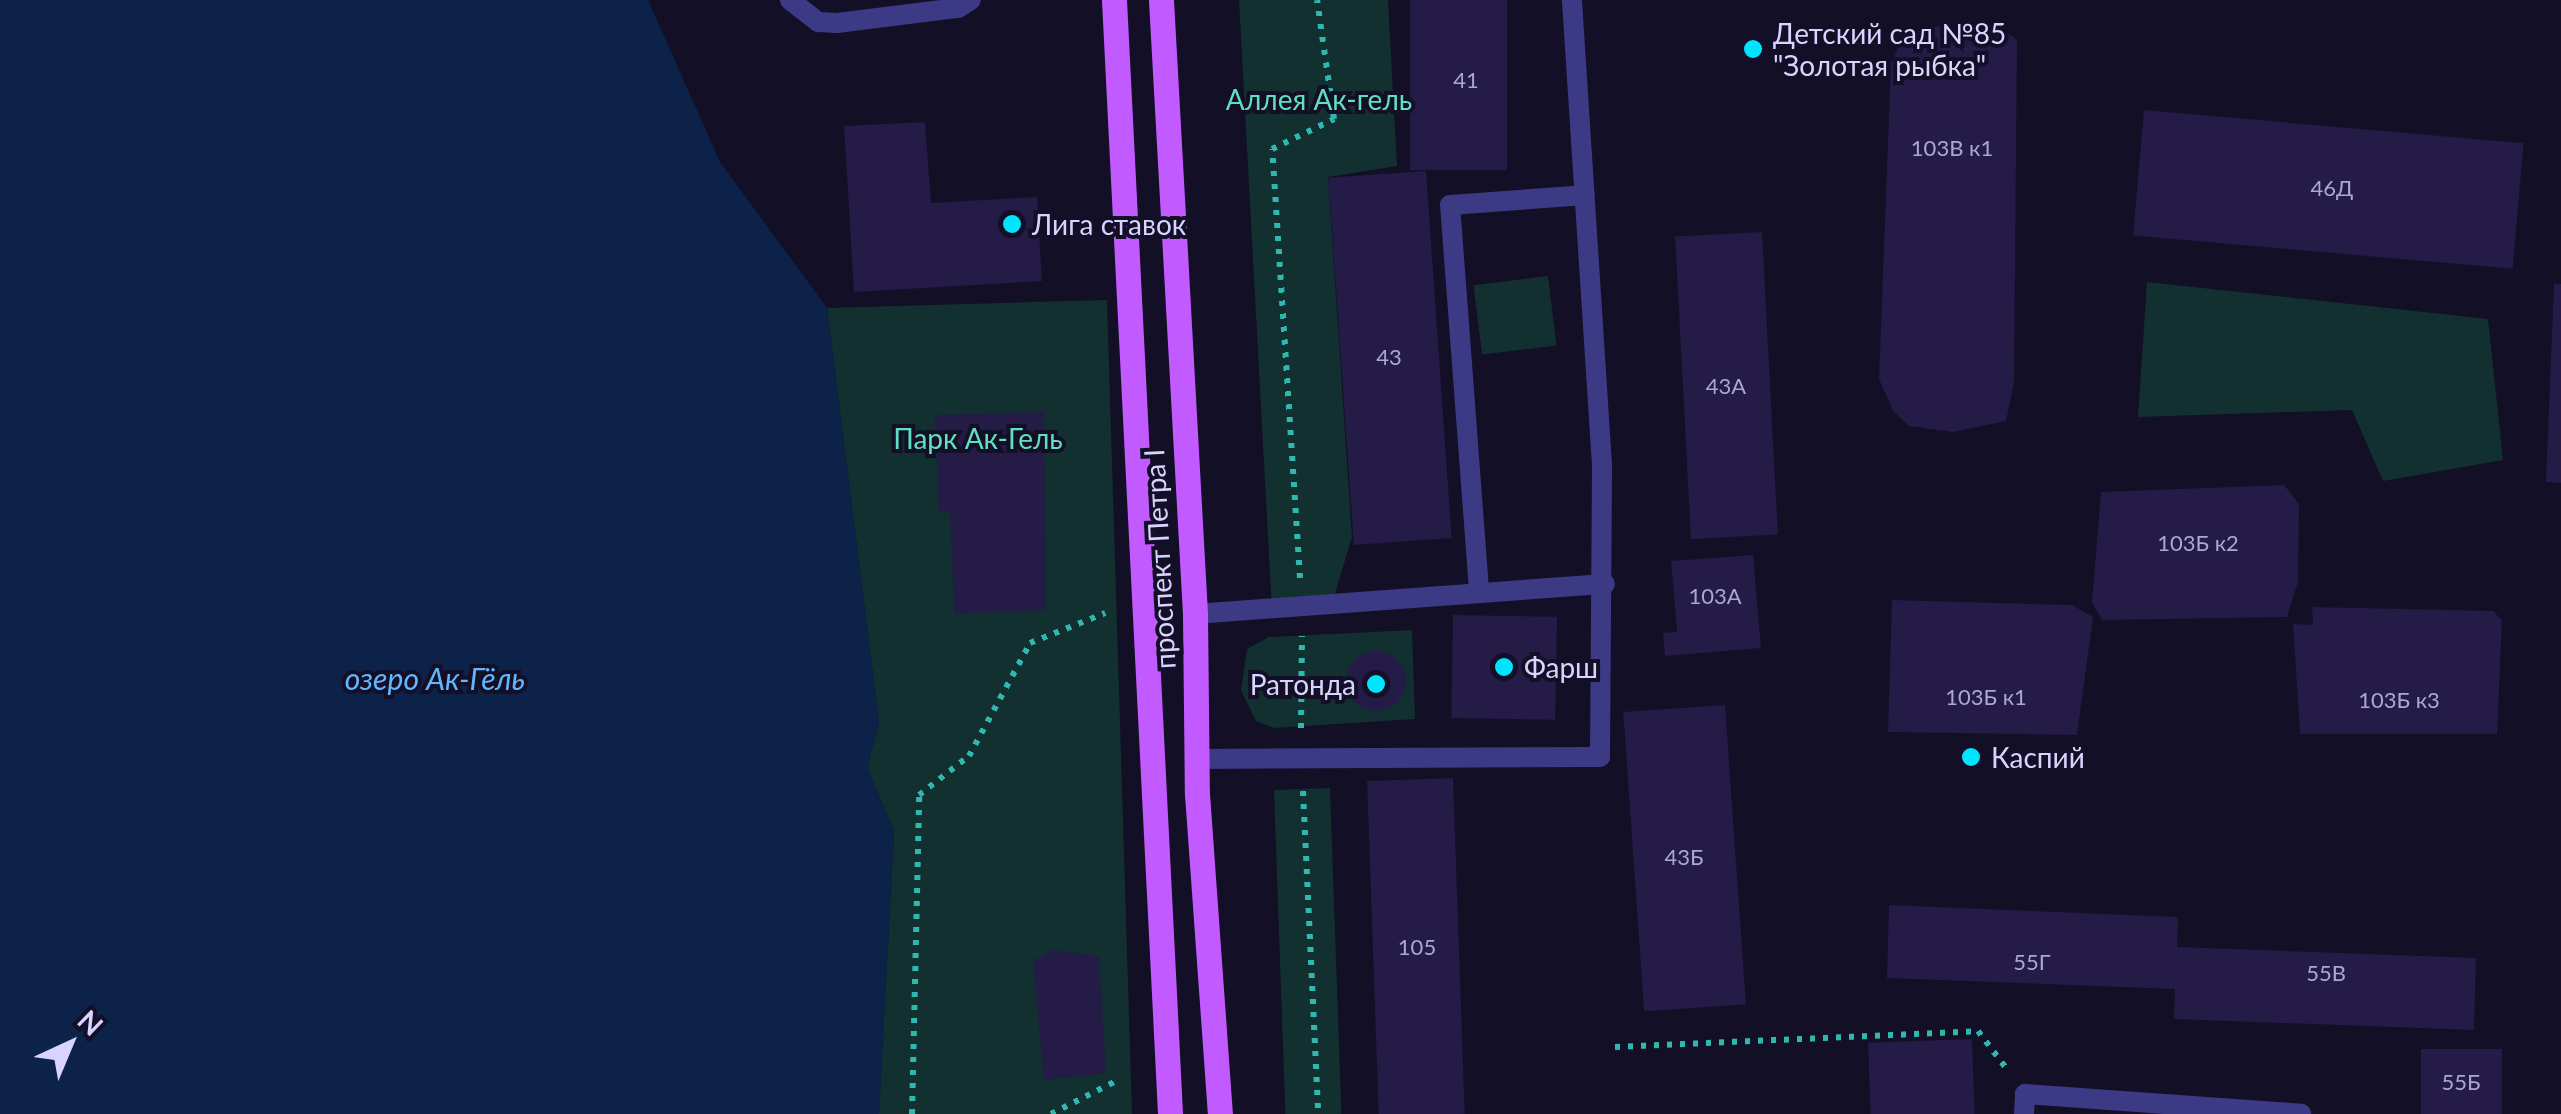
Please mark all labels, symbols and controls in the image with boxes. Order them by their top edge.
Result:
place label: Детский сад №85 "Золотая рыбка" [1773,16,2006,82]
marker: Детский сад №85 "Золотая рыбка" [1742,38,1764,60]
house number: 41 [1453,67,1479,93]
park label: Аллея Ак-гель [1226,82,1412,116]
house number: 103В к1 [1911,135,1993,161]
house number: 46Д [2311,175,2353,201]
place label: Лига ставок [1032,207,1186,241]
marker: Лига ставок [1001,213,1023,235]
house number: 43 [1376,344,1402,370]
house number: 43А [1706,373,1746,399]
park label: Парк Ак-Гель [893,421,1063,455]
street label: проспект Петра I [1136,448,1182,670]
house number: 103Б к2 [2157,530,2239,556]
house number: 103А [1688,583,1742,609]
place label: Фарш [1524,650,1598,684]
marker: Фарш [1493,656,1515,678]
water label: озеро Ак-Гёль [345,660,525,696]
place label: Ратонда [1250,667,1356,701]
marker: Ратонда [1365,673,1387,695]
house number: 103Б к1 [1945,684,2027,710]
house number: 103Б к3 [2358,687,2440,713]
place label: Каспий [1991,740,2085,774]
marker: Каспий [1960,746,1982,768]
house number: 43Б [1664,844,1704,870]
house number: 105 [1398,934,1436,960]
house number: 55Г [2013,949,2051,975]
house number: 55В [2306,960,2346,986]
north arrow [20,994,120,1094]
text: N [71,1003,110,1042]
house number: 55Б [2441,1069,2481,1095]

